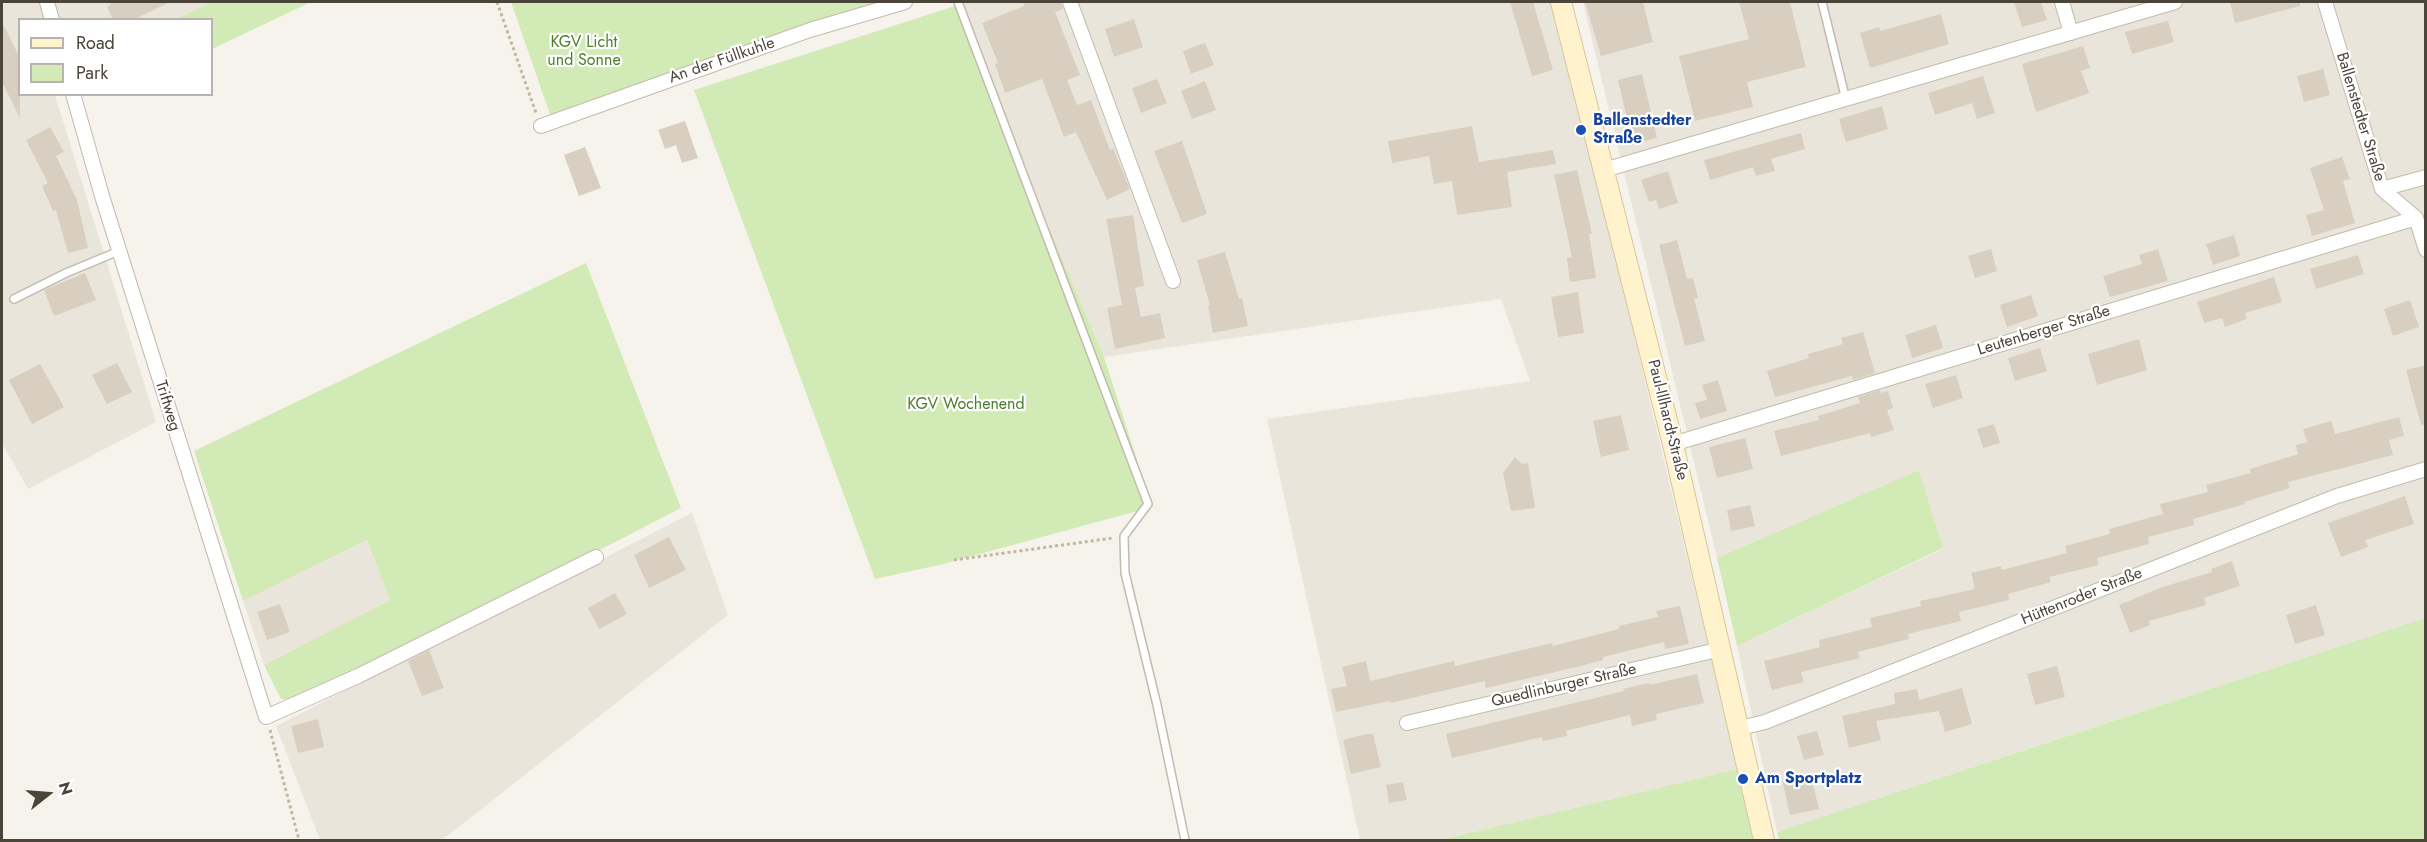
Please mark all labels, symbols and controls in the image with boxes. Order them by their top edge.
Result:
legend [18,18,213,96]
text: Road [76,30,115,56]
park label: KGV Licht und Sonne [547,33,621,71]
street label: An der Füllkuhle [667,34,777,88]
street label: Ballenstedter Straße [2331,50,2389,184]
text: Park [76,60,108,86]
place label: Ballenstedter Straße [1593,111,1692,149]
marker: Ballenstedter Straße [1574,123,1588,137]
street label: Leutenberger Straße [1975,302,2113,360]
street label: Paul-Illhardt-Straße [1643,358,1691,482]
street label: Triftweg [150,378,184,434]
park label: KGV Wochenend [907,395,1025,415]
street label: Hüttenroder Straße [2019,564,2145,630]
street label: Quedlinburger Straße [1490,660,1638,712]
north arrow [18,764,78,824]
place label: Am Sportplatz [1755,769,1862,789]
marker: Am Sportplatz [1736,772,1750,786]
text: N [53,779,79,798]

